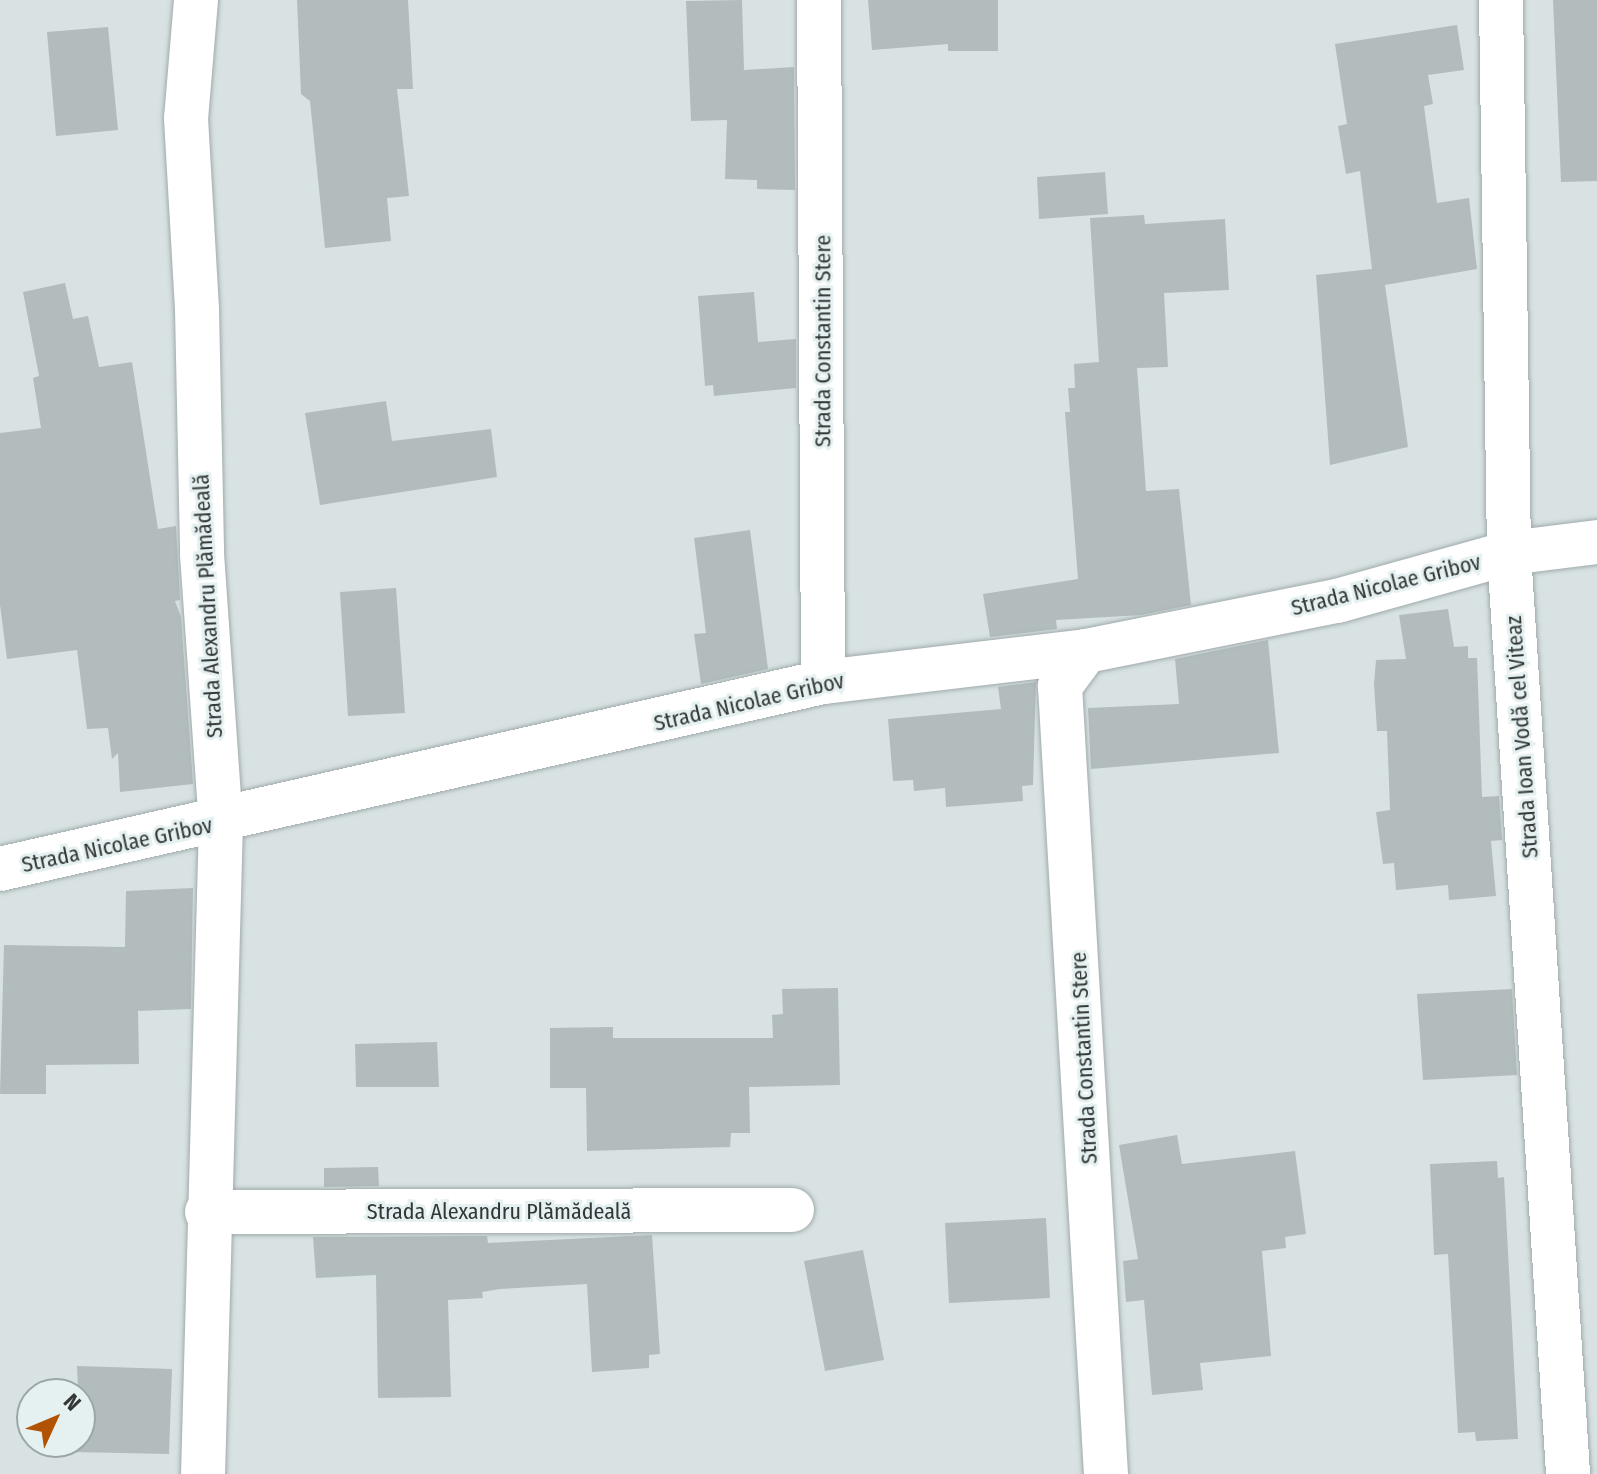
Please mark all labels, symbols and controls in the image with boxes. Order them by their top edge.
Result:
street label: Strada Constantin Stere [810,235,836,447]
street label: Strada Alexandru Plămădeală [188,473,228,739]
street label: Strada Nicolae Gribov [1288,549,1484,621]
street label: Strada Ioan Vodă cel Viteaz [1500,615,1544,859]
street label: Strada Nicolae Gribov [651,667,847,737]
street label: Strada Nicolae Gribov [19,812,215,878]
street label: Strada Constantin Stere [1065,951,1103,1165]
street label: Strada Alexandru Plămădeală [367,1199,631,1225]
north arrow [16,1378,96,1458]
text: N [58,1388,86,1416]

